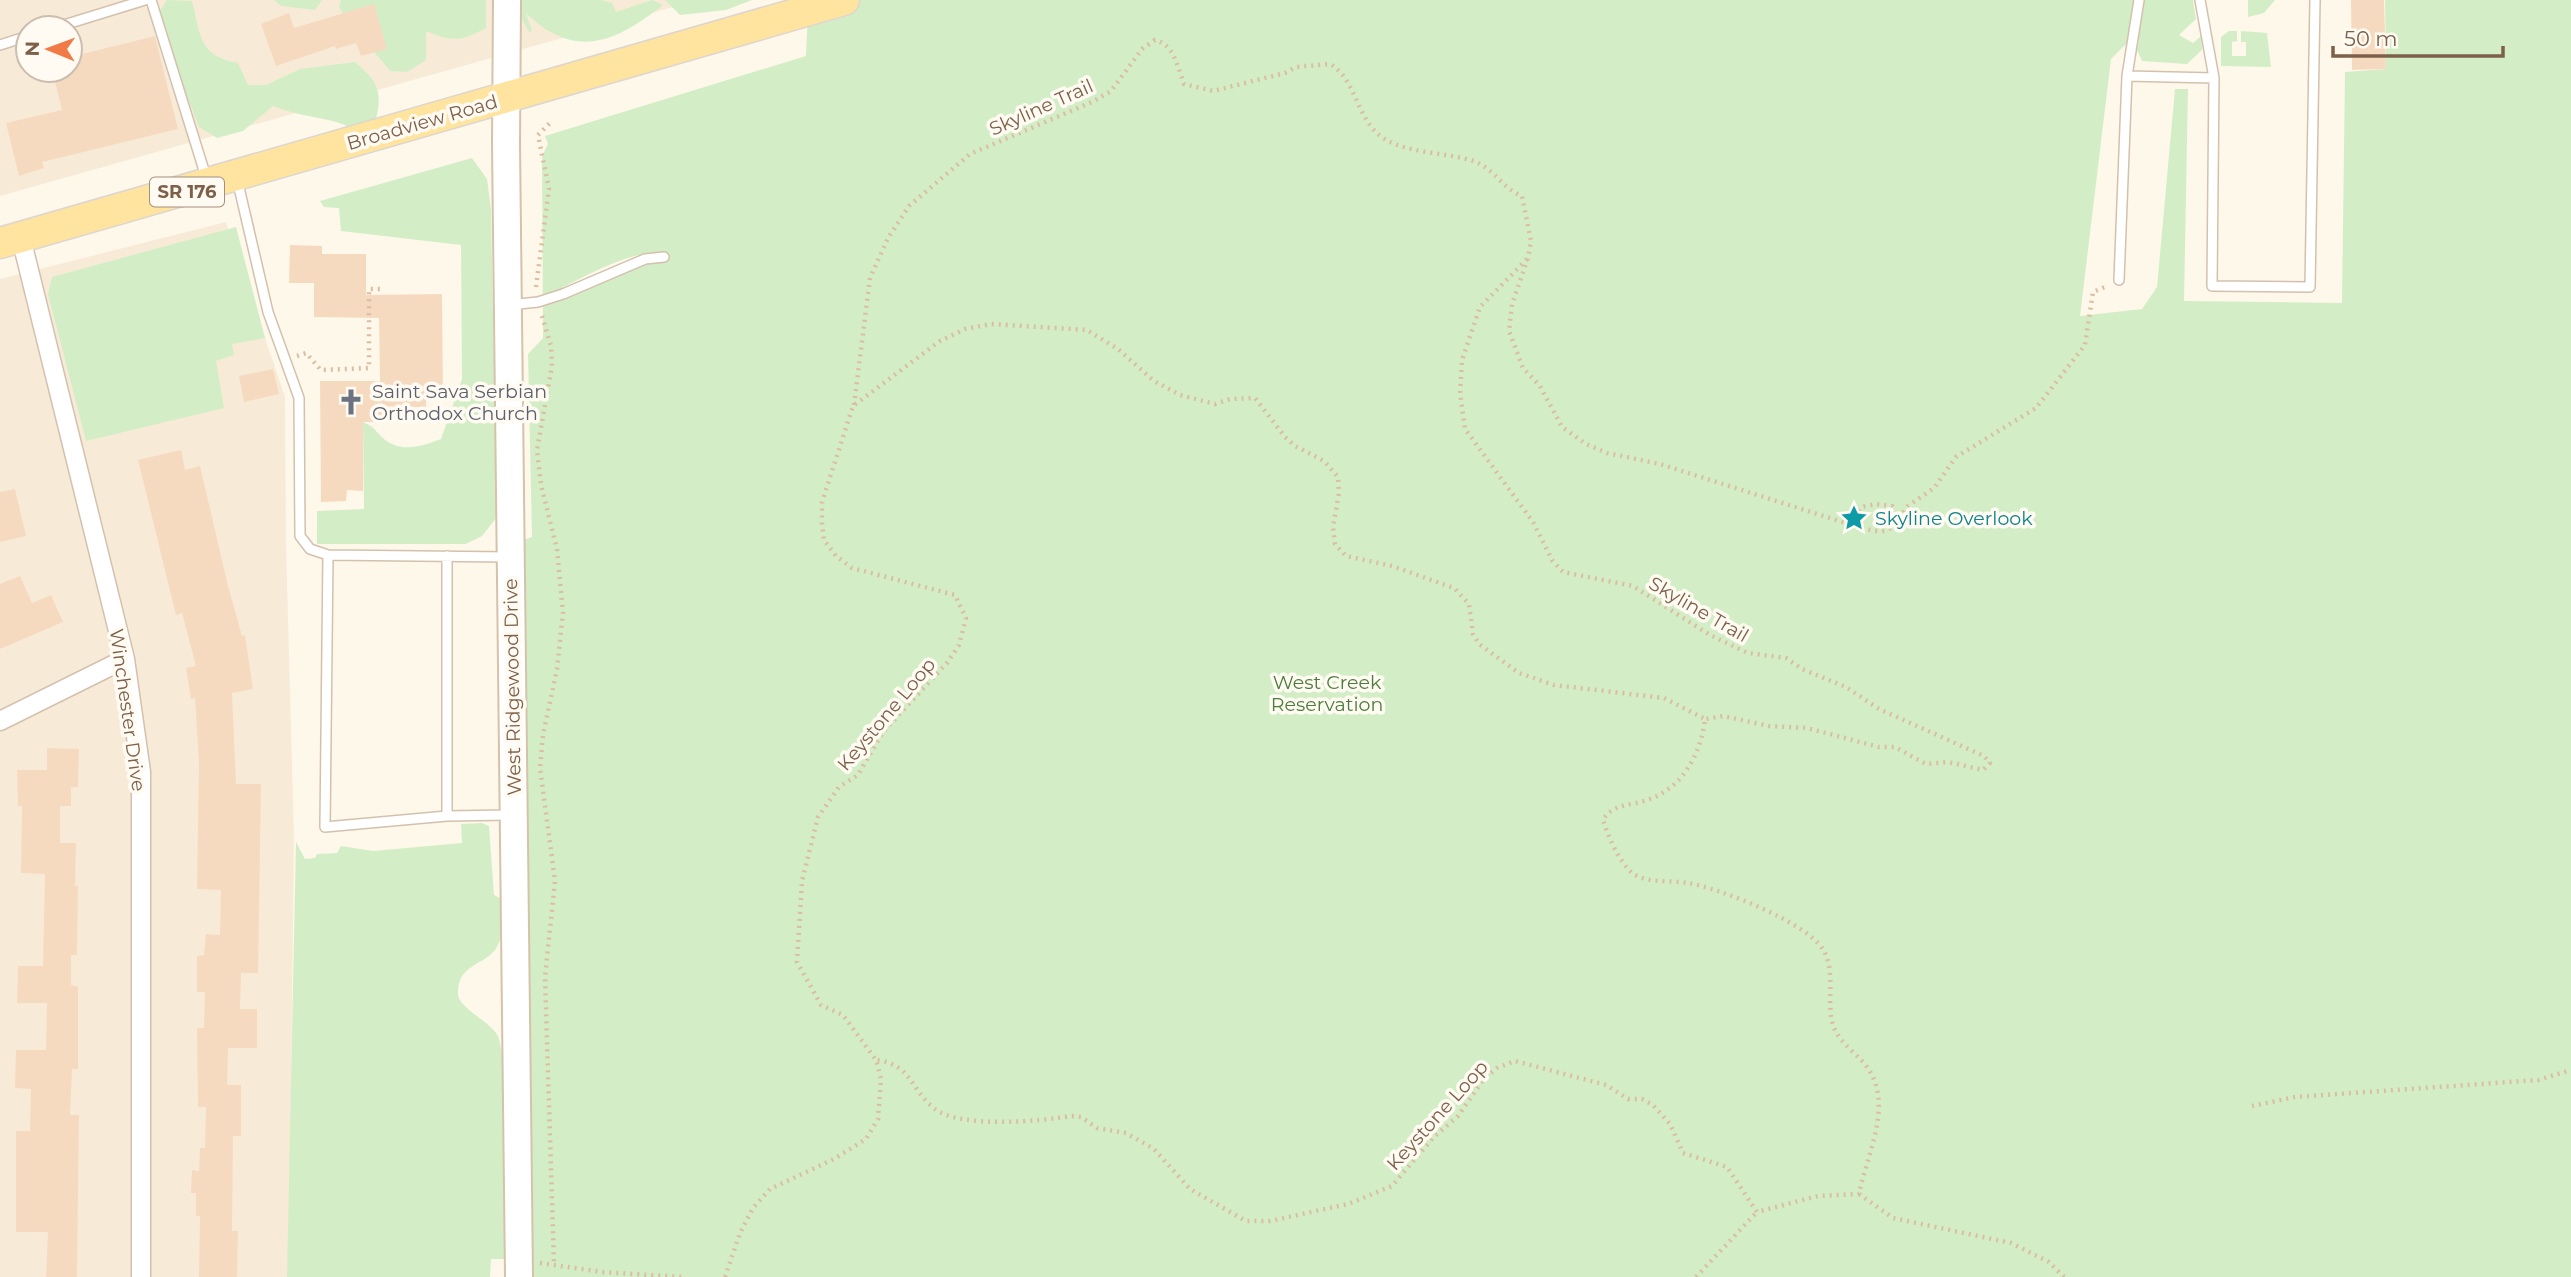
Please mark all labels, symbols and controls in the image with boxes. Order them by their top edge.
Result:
north arrow [14,14,84,84]
scale bar [2333,14,2503,58]
text: 50 m [2344,26,2398,51]
text: N [21,41,44,57]
street label: Skyline Trail [986,74,1097,141]
street label: Broadview Road [344,90,500,155]
road number: SR 176 [150,177,224,206]
place label: Saint Sava Serbian Orthodox Church [372,380,547,425]
church icon: Saint Sava Serbian Orthodox Church [336,387,366,417]
place icon: Skyline Overlook [1839,503,1869,533]
place label: Skyline Overlook [1875,507,2033,530]
street label: Skyline Trail [1645,572,1753,647]
street label: West Ridgewood Drive [499,578,526,796]
street label: Winchester Drive [105,627,150,793]
street label: Keystone Loop [833,653,940,775]
park label: West Creek Reservation [1271,671,1383,716]
street label: Keystone Loop [1382,1055,1493,1175]

